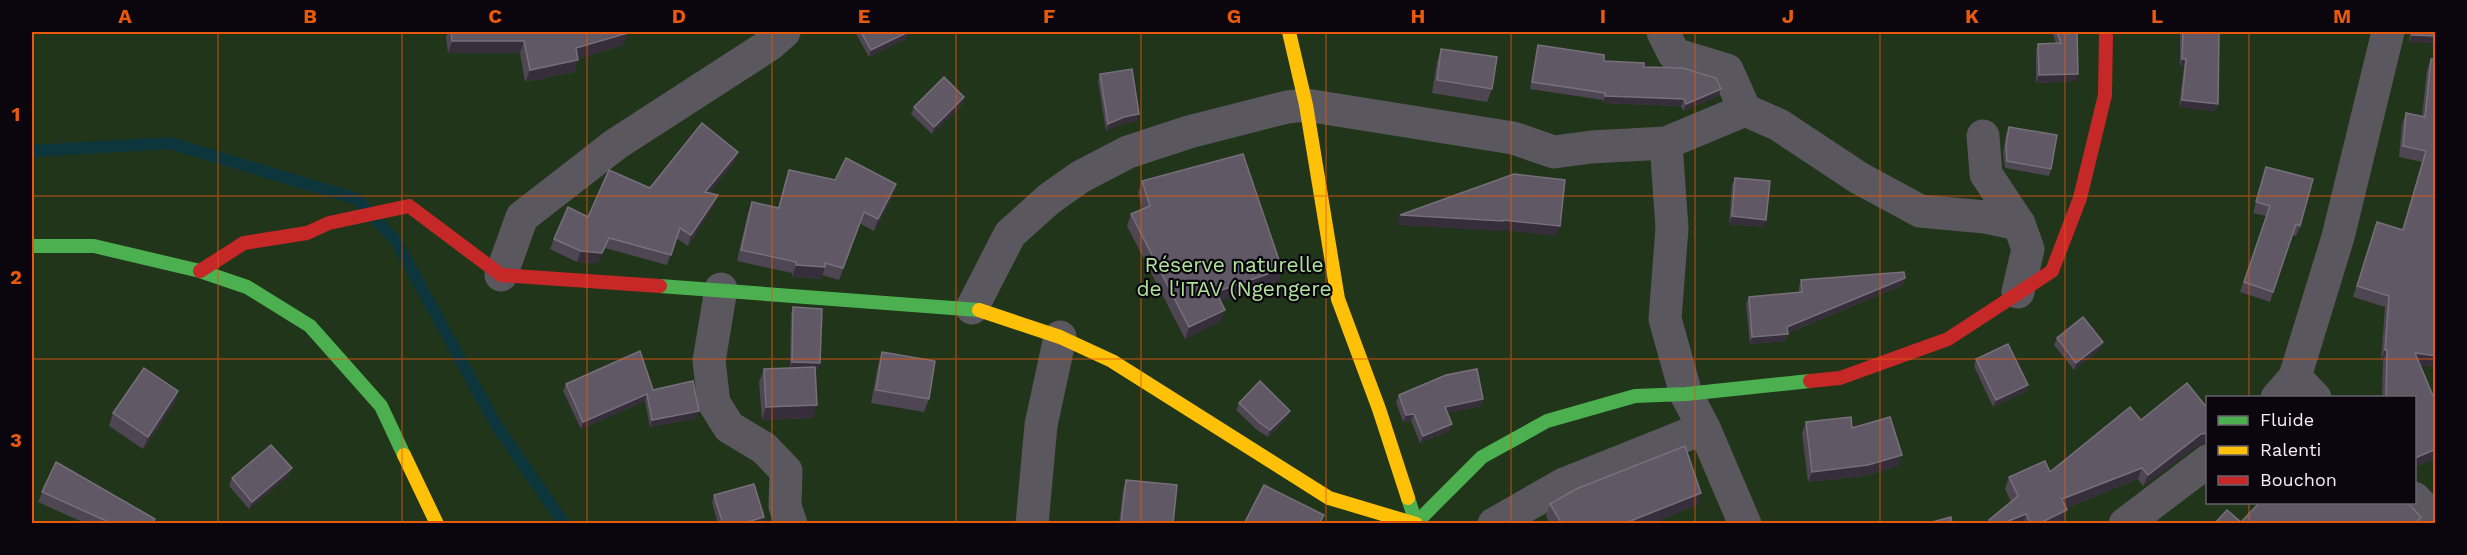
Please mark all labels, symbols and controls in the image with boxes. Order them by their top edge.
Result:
text: A [118,4,132,28]
text: B [303,4,317,28]
text: C [488,4,502,28]
text: D [672,4,686,28]
text: E [858,4,870,28]
text: F [1043,4,1055,28]
text: G [1227,4,1241,28]
text: H [1411,4,1425,28]
text: I [1600,4,1606,28]
text: J [1782,4,1794,28]
text: K [1965,4,1979,28]
text: L [2151,4,2163,28]
text: M [2333,4,2351,28]
text: 1 [12,102,20,126]
park label: Réserve naturelle de l'ITAV (Ngengere [1136,252,1332,301]
text: 2 [10,265,22,289]
legend [2206,396,2416,504]
text: Fluide [2260,409,2314,430]
text: 3 [10,428,22,452]
text: Ralenti [2260,439,2321,460]
text: Bouchon [2260,469,2337,490]

